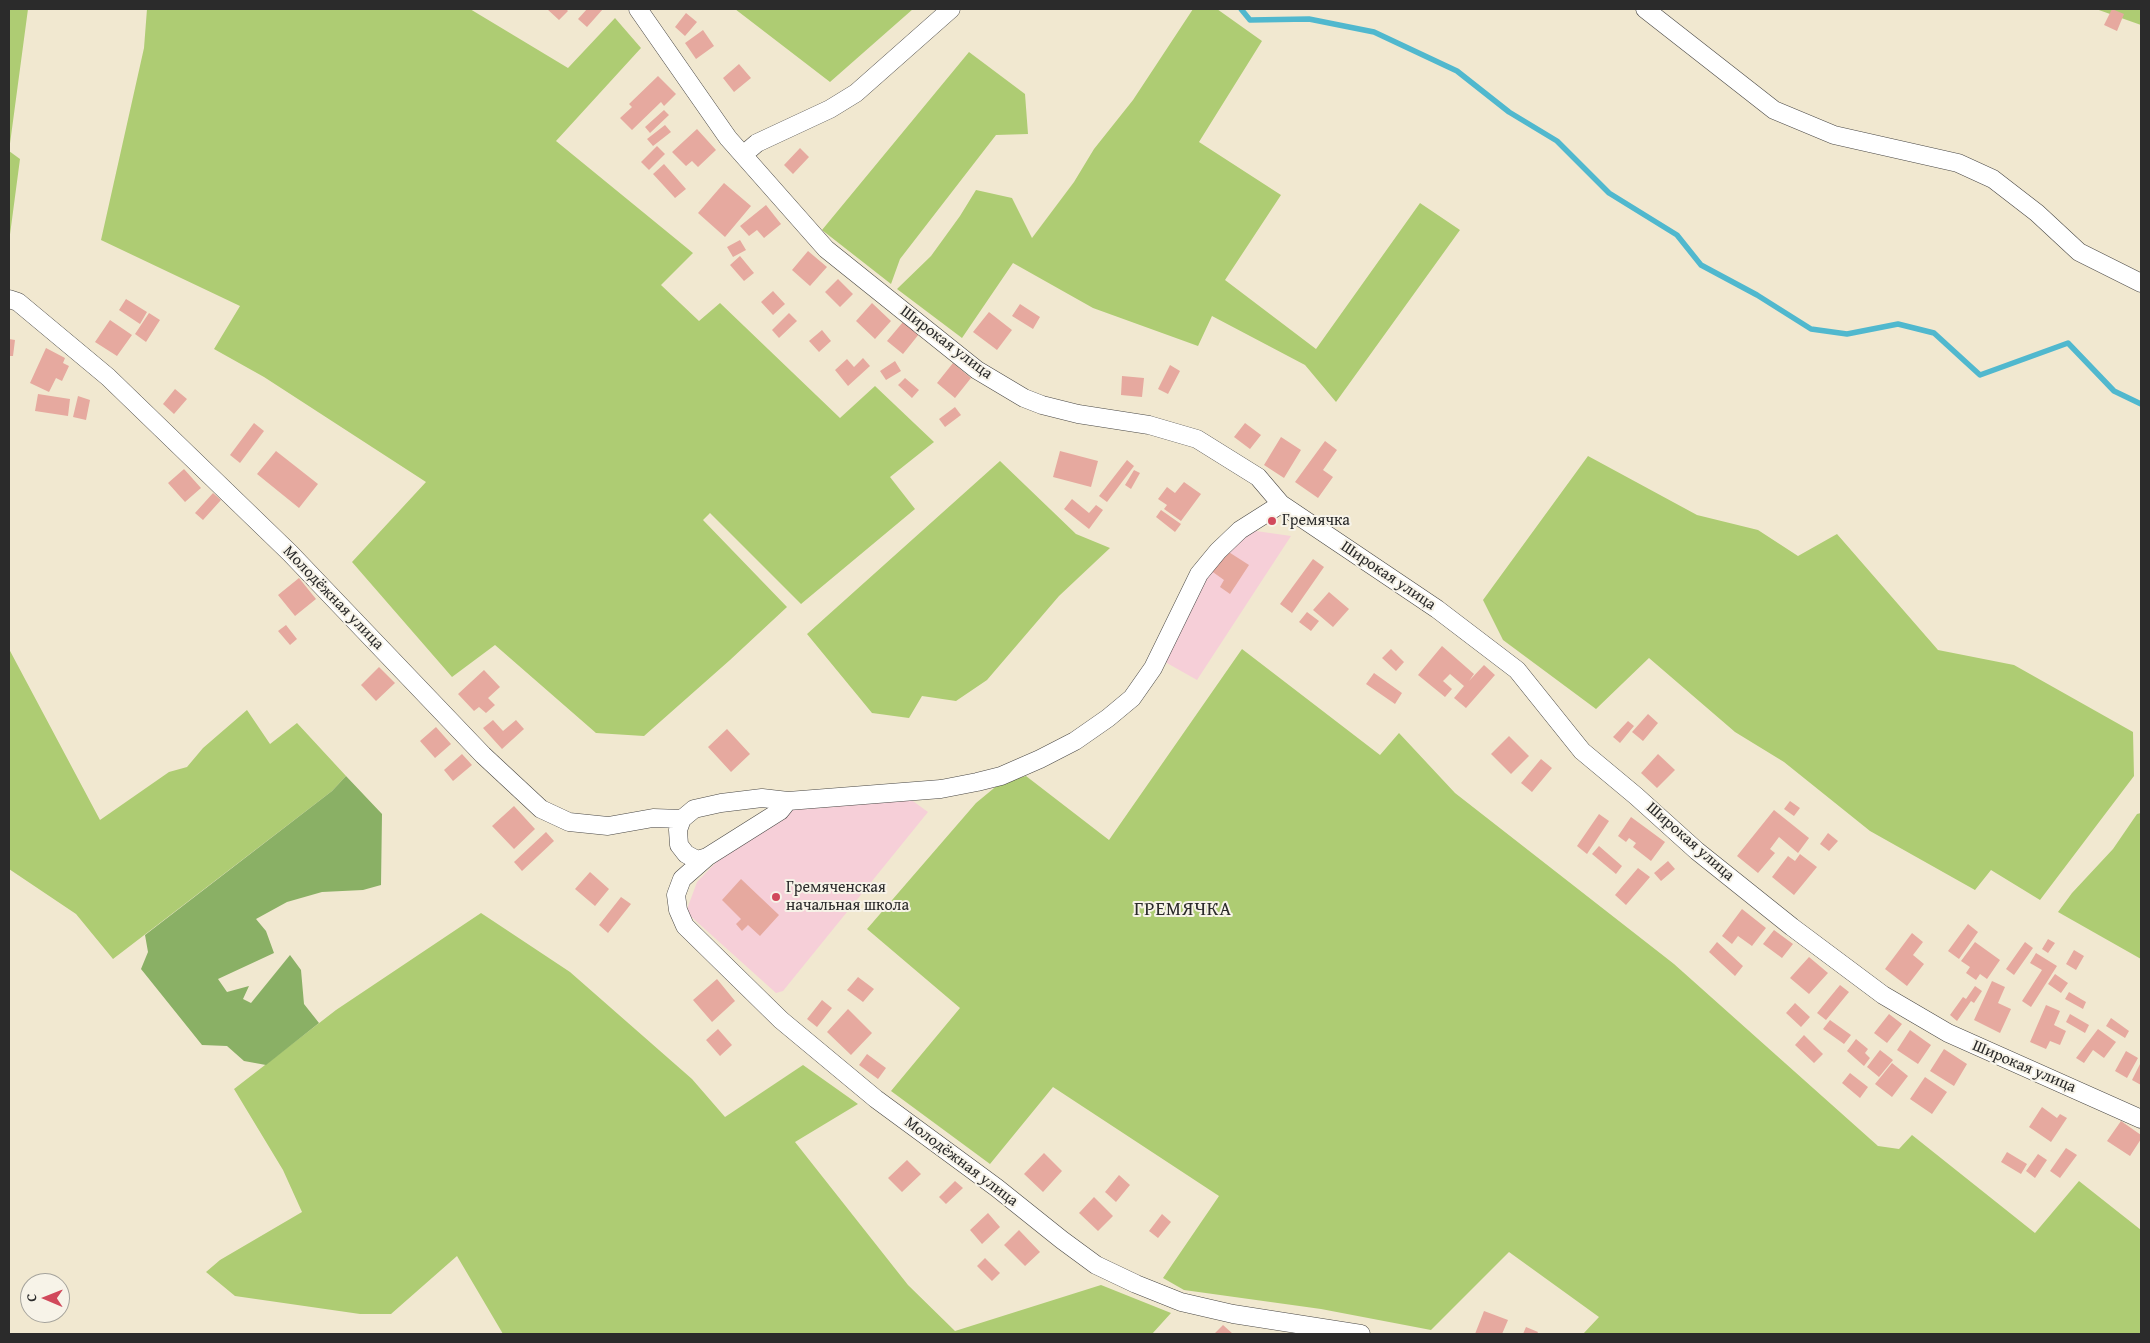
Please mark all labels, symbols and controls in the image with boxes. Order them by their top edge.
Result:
street label: Широкая улица [896,302,996,384]
place label: Гремячка [1282,511,1350,531]
marker: Гремячка [1266,515,1278,527]
street label: Широкая улица [1337,537,1439,615]
street label: Молодёжная улица [278,542,388,654]
street label: Широкая улица [1642,799,1738,885]
place label: Гремяченская начальная школа [786,878,909,916]
marker: Гремяченская начальная школа [770,891,782,903]
district label: ГРЕМЯЧКА [1133,899,1233,921]
street label: Широкая улица [1969,1037,2079,1097]
street label: Молодёжная улица [900,1113,1022,1211]
north arrow [20,1273,70,1323]
text: С [21,1294,41,1302]

